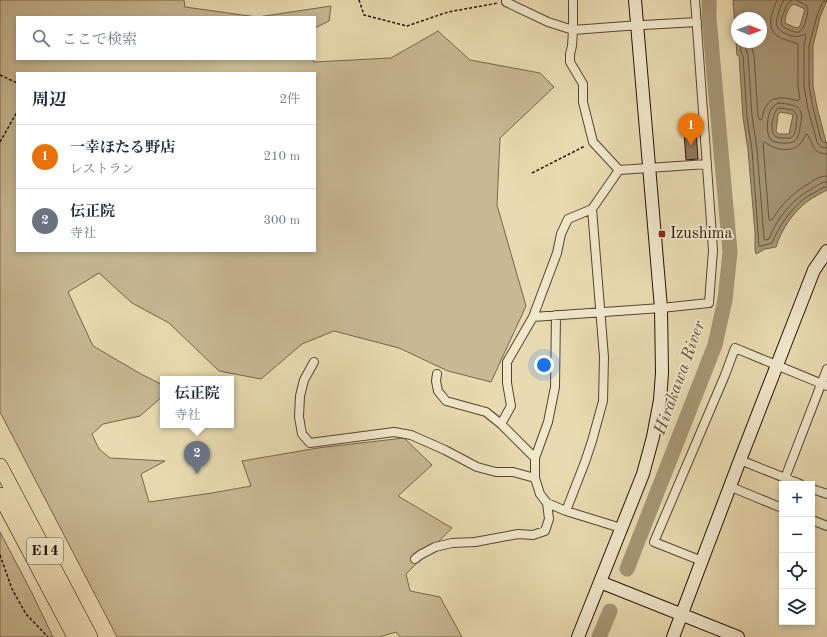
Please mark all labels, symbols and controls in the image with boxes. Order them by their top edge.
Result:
north arrow [731,12,767,48]
search box [16,16,316,60]
icon: search [30,27,52,49]
text: ここで検索 [62,33,137,48]
text: 周辺 [32,92,66,109]
text: 2件 [279,93,300,106]
pin: 1 [678,113,704,146]
text: 一幸ほたる野店 [70,141,175,156]
text: 1 [41,150,49,163]
text: 210 m [263,150,300,163]
text: レストラン [70,163,135,176]
text: 伝正院 [70,205,115,220]
text: 2 [41,214,49,227]
text: 300 m [263,214,300,227]
place label: Izushima [670,226,733,242]
text: 寺社 [70,227,96,240]
marker: Izushima [657,229,667,239]
water label: Hirakawa River [651,318,709,438]
your location [534,355,554,375]
popup [160,376,234,428]
text: 伝正院 [174,387,220,402]
text: 寺社 [174,409,201,422]
pin: 2 [184,441,210,474]
map controls [779,481,815,625]
button: + [779,481,815,517]
button: − [779,517,815,553]
road number: E14 [27,538,63,564]
button: locate [779,553,815,589]
button: layers [779,589,815,625]

